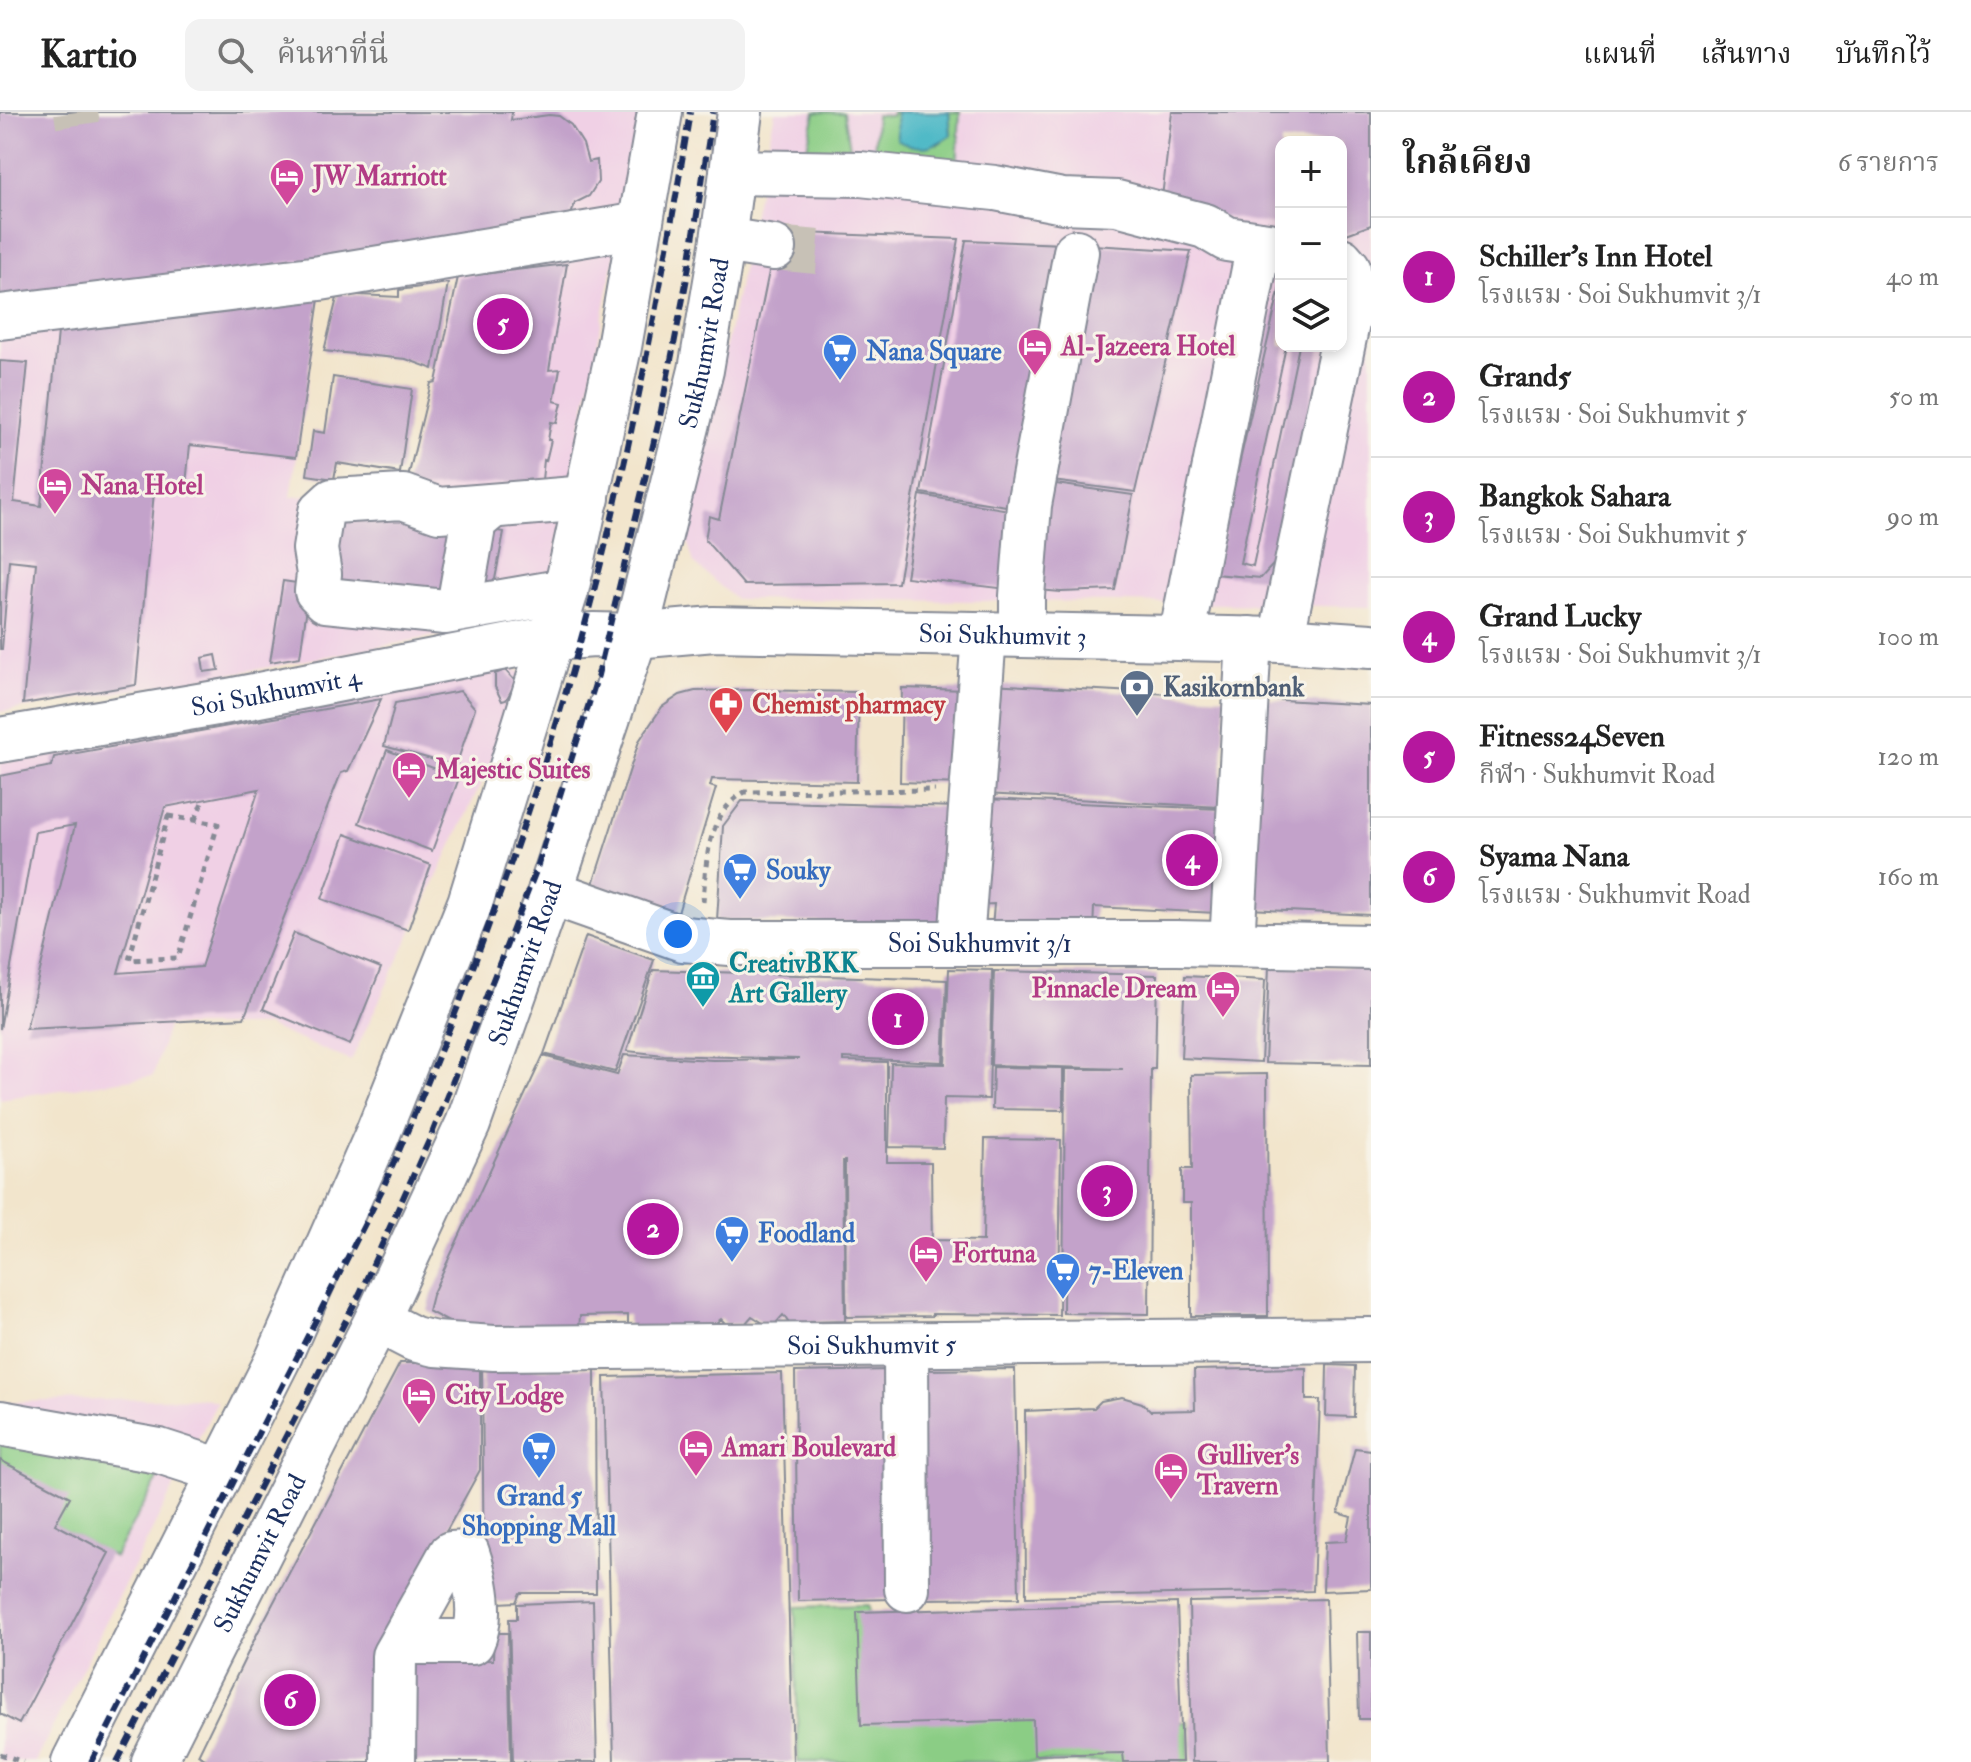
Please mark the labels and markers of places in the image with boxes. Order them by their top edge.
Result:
hotel icon: JW Marriott [268,157,306,207]
place label: JW Marriott [311,161,447,193]
pin: 5 [477,294,529,354]
hotel icon: Al-Jazeera Hotel [1016,327,1054,377]
place label: Al-Jazeera Hotel [1060,331,1236,363]
supermarket icon: Nana Square [821,332,859,382]
place label: Nana Square [865,336,1002,369]
hotel icon: Nana Hotel [36,466,74,516]
place label: Nana Hotel [80,470,204,502]
bank icon: Kasikornbank [1118,668,1156,718]
place label: Kasikornbank [1163,672,1305,704]
pharmacy icon: Chemist pharmacy [707,685,745,735]
place label: Chemist pharmacy [752,689,947,722]
hotel icon: Majestic Suites [390,750,428,800]
place label: Majestic Suites [434,754,591,786]
pin: 4 [1166,830,1218,890]
supermarket icon: Souky [721,851,759,901]
place label: Souky [766,855,832,888]
place label: CreativBKK Art Gallery [728,948,859,1011]
museum icon: CreativBKK Art Gallery [684,959,722,1009]
hotel icon: Pinnacle Dream [1204,969,1242,1019]
place label: Pinnacle Dream [1032,973,1198,1005]
pin: 1 [872,989,924,1049]
pin: 3 [1081,1161,1133,1221]
pin: 2 [627,1199,679,1259]
supermarket icon: Foodland [713,1214,751,1264]
place label: Foodland [758,1218,855,1250]
hotel icon: Fortuna [907,1234,945,1284]
place label: Fortuna [952,1238,1037,1270]
supermarket icon: 7-Eleven [1044,1251,1082,1301]
place label: 7-Eleven [1089,1255,1184,1287]
hotel icon: City Lodge [400,1376,438,1426]
place label: City Lodge [445,1380,564,1413]
hotel icon: Amari Boulevard [677,1428,715,1478]
supermarket icon: Grand 5 Shopping Mall [520,1430,558,1480]
place label: Amari Boulevard [721,1432,896,1464]
place label: Gulliver's Travern [1196,1440,1299,1502]
hotel icon: Gulliver's Travern [1152,1451,1190,1501]
place label: Grand 5 Shopping Mall [462,1481,617,1544]
pin: 6 [264,1670,316,1730]

